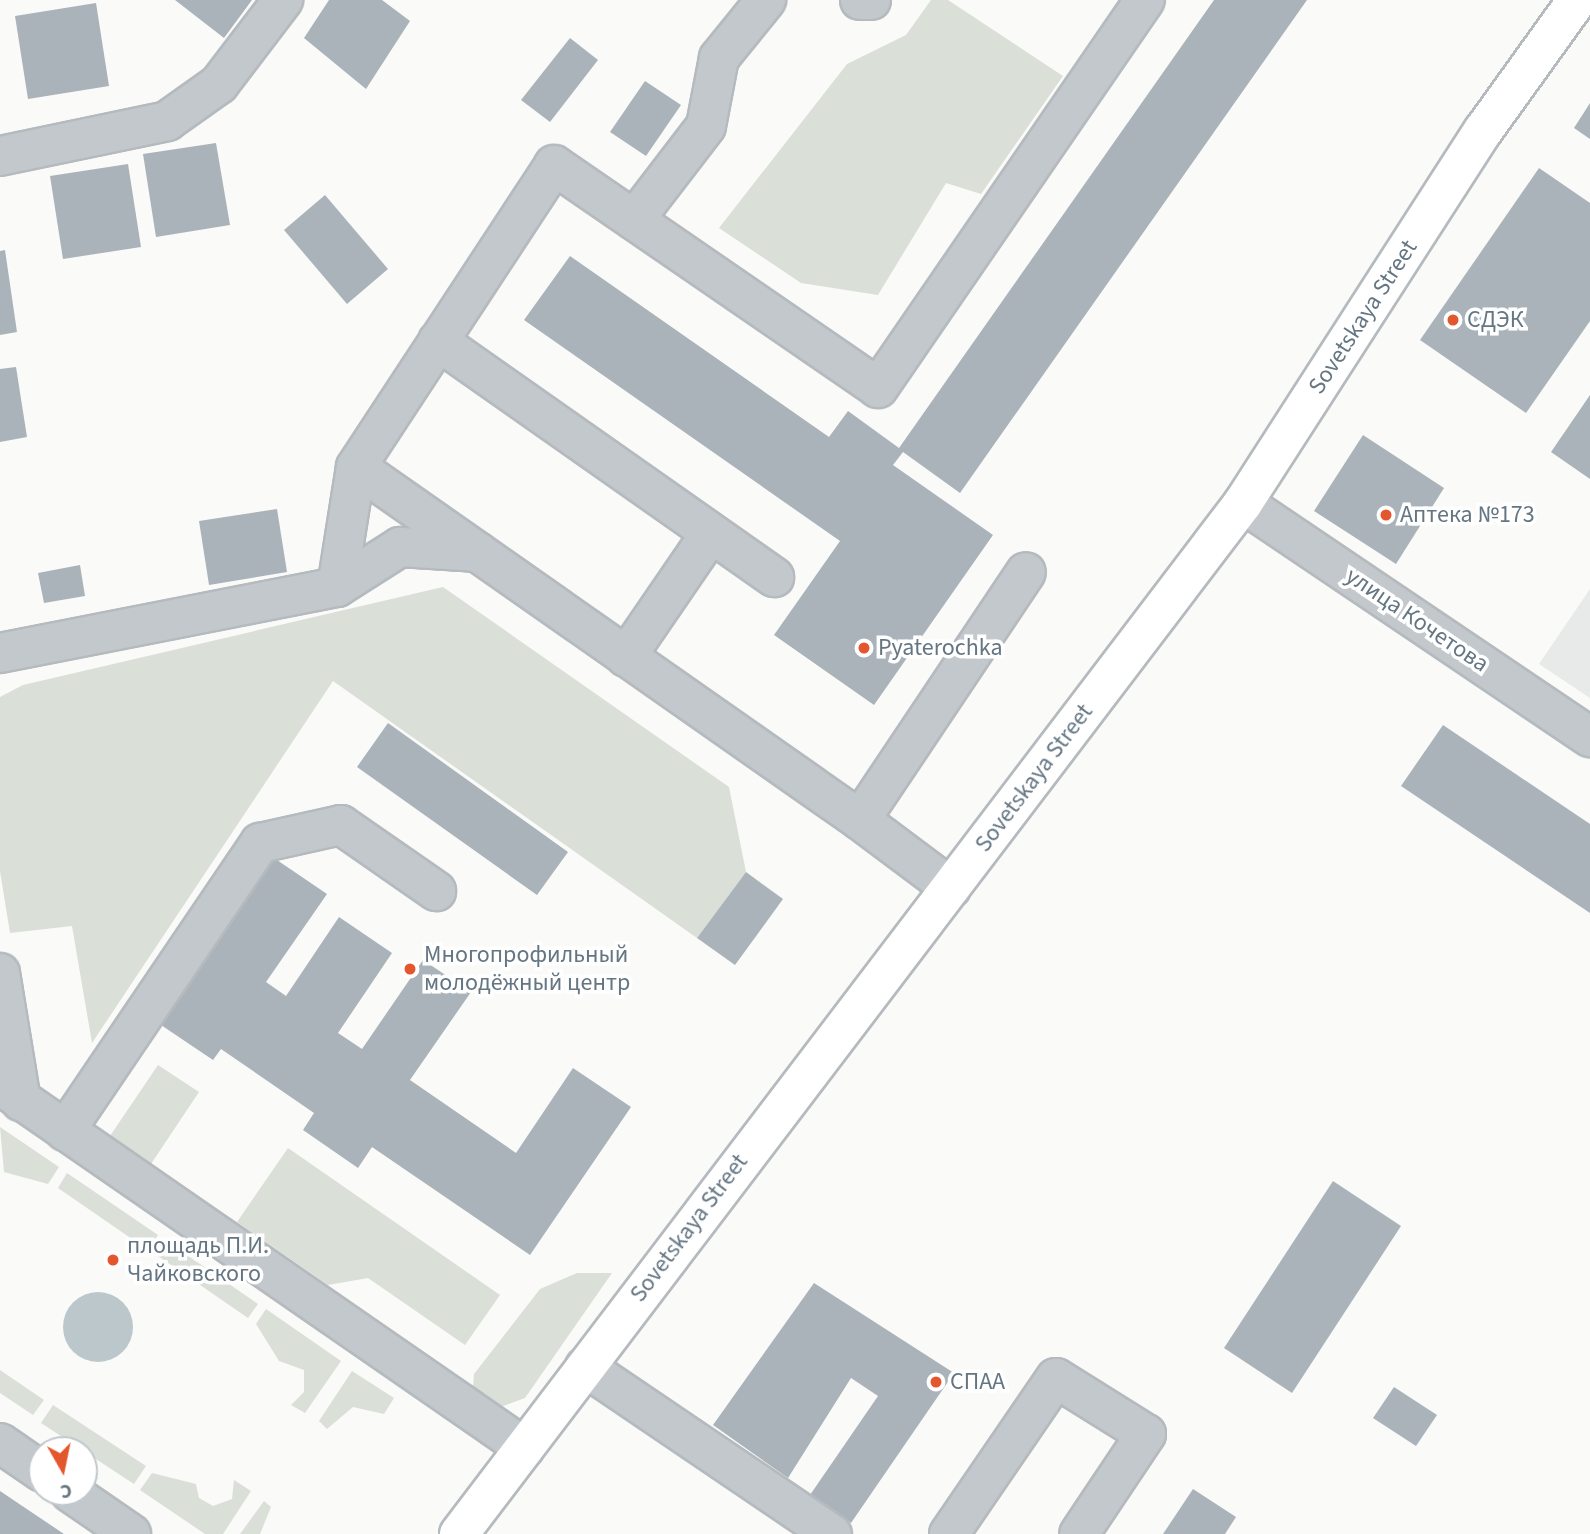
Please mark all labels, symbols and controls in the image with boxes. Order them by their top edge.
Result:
street label: Sovetskaya Street [1302,235,1424,399]
place label: СДЭК [1467,306,1524,334]
marker: СДЭК [1445,312,1461,328]
place label: Аптека №173 [1400,501,1535,529]
marker: Аптека №173 [1378,507,1394,523]
street label: улица Кочетова [1340,562,1494,678]
place label: Pyaterochka [878,634,1003,662]
marker: Pyaterochka [856,640,872,656]
street label: Sovetskaya Street [969,698,1099,858]
place label: Многопрофильный молодёжный центр [424,941,630,997]
marker: Многопрофильный молодёжный центр [402,961,418,977]
street label: Sovetskaya Street [624,1148,754,1308]
place label: площадь П.И. Чайковского [127,1232,269,1288]
marker: площадь П.И. Чайковского [105,1252,121,1268]
place label: СПАА [950,1368,1005,1396]
marker: СПАА [928,1374,944,1390]
north arrow [28,1436,98,1506]
text: С [58,1476,74,1504]

